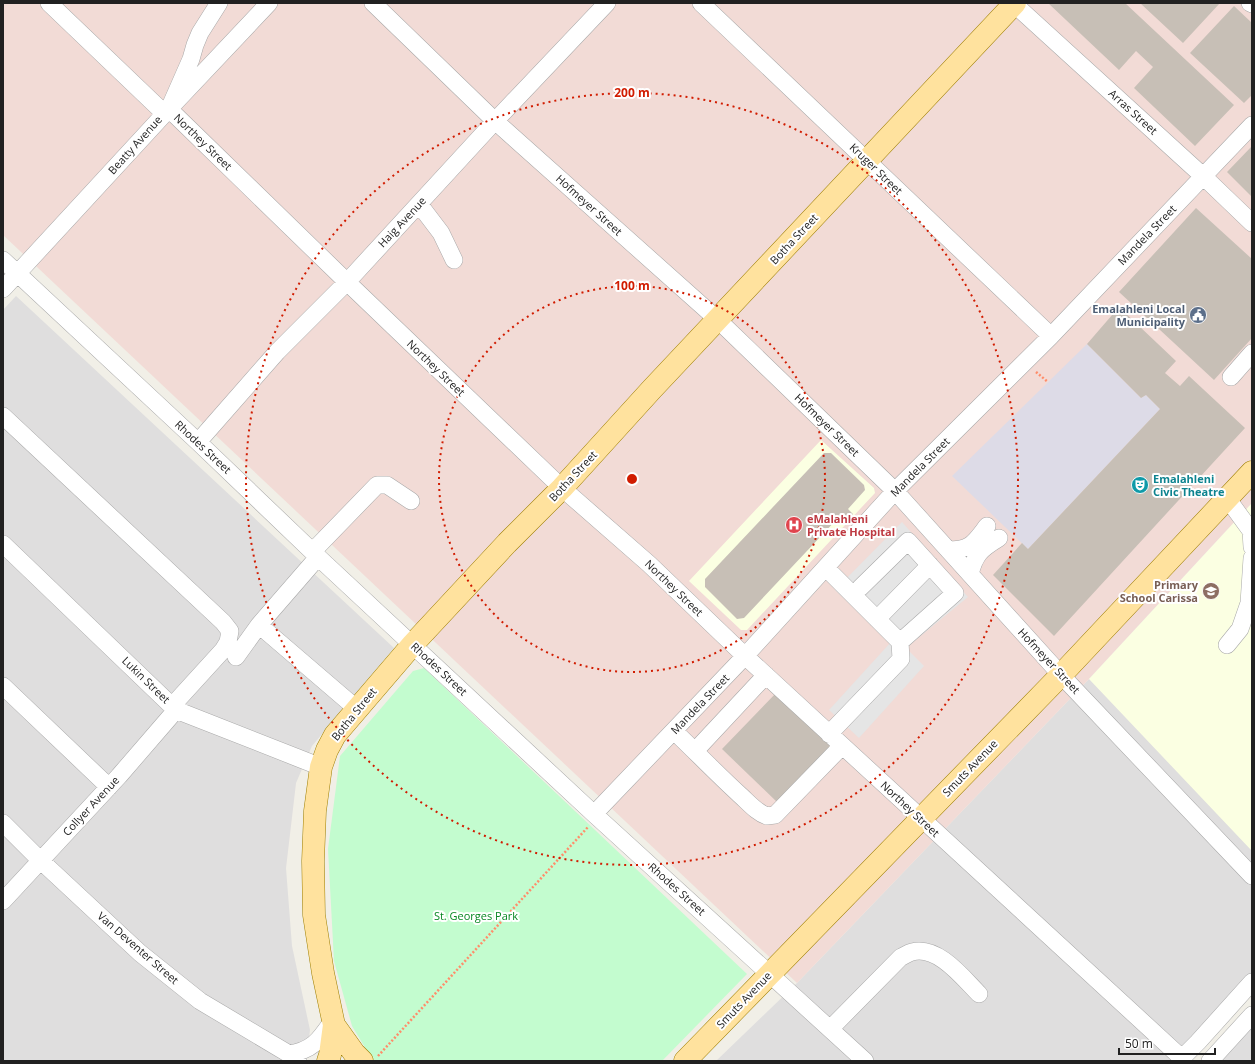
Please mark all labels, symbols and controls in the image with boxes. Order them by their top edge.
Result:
text: 200 m [614,84,650,101]
street label: Arras Street [1106,86,1161,138]
street label: Northey Street [171,110,236,173]
street label: Beatty Avenue [104,112,165,177]
street label: Kruger Street [847,140,906,198]
street label: Hofmeyer Street [553,171,626,239]
street label: Haig Avenue [374,193,429,250]
street label: Mandela Street [1114,201,1179,268]
street label: Botha Street [766,210,821,267]
text: 100 m [614,277,650,294]
place label: Emalahleni Local Municipality [1092,301,1186,329]
public building icon: Emalahleni Local Municipality [1188,305,1208,325]
street label: Northey Street [404,336,469,399]
street label: Hofmeyer Street [792,390,863,459]
street label: Rhodes Street [172,417,235,477]
street label: Mandela Street [887,434,953,500]
street label: Botha Street [545,447,600,504]
place label: Emalahleni Civic Theatre [1153,471,1225,499]
centre of rings [625,472,639,486]
theatre icon: Emalahleni Civic Theatre [1130,475,1150,495]
place label: eMalahleni Private Hospital [807,511,895,539]
hospital icon: eMalahleni Private Hospital [784,515,804,535]
street label: Northey Street [642,556,707,619]
place label: Primary School Carissa [1120,577,1199,605]
school or university icon: Primary School Carissa [1201,581,1221,601]
street label: Hofmeyer Street [1015,625,1084,697]
street label: Rhodes Street [408,639,471,699]
street label: Lukin Street [119,653,174,706]
street label: Mandela Street [667,670,732,737]
street label: Botha Street [328,684,380,743]
street label: Smuts Avenue [939,736,1000,799]
street label: Collyer Avenue [59,773,122,839]
street label: Northey Street [878,777,943,840]
street label: Rhodes Street [646,859,709,918]
street label: Van Deventer Street [95,908,182,987]
park label: St. Georges Park [434,908,518,923]
street label: Smuts Avenue [713,968,774,1031]
scale bar [1119,1030,1215,1056]
text: 50 m [1125,1035,1153,1052]

